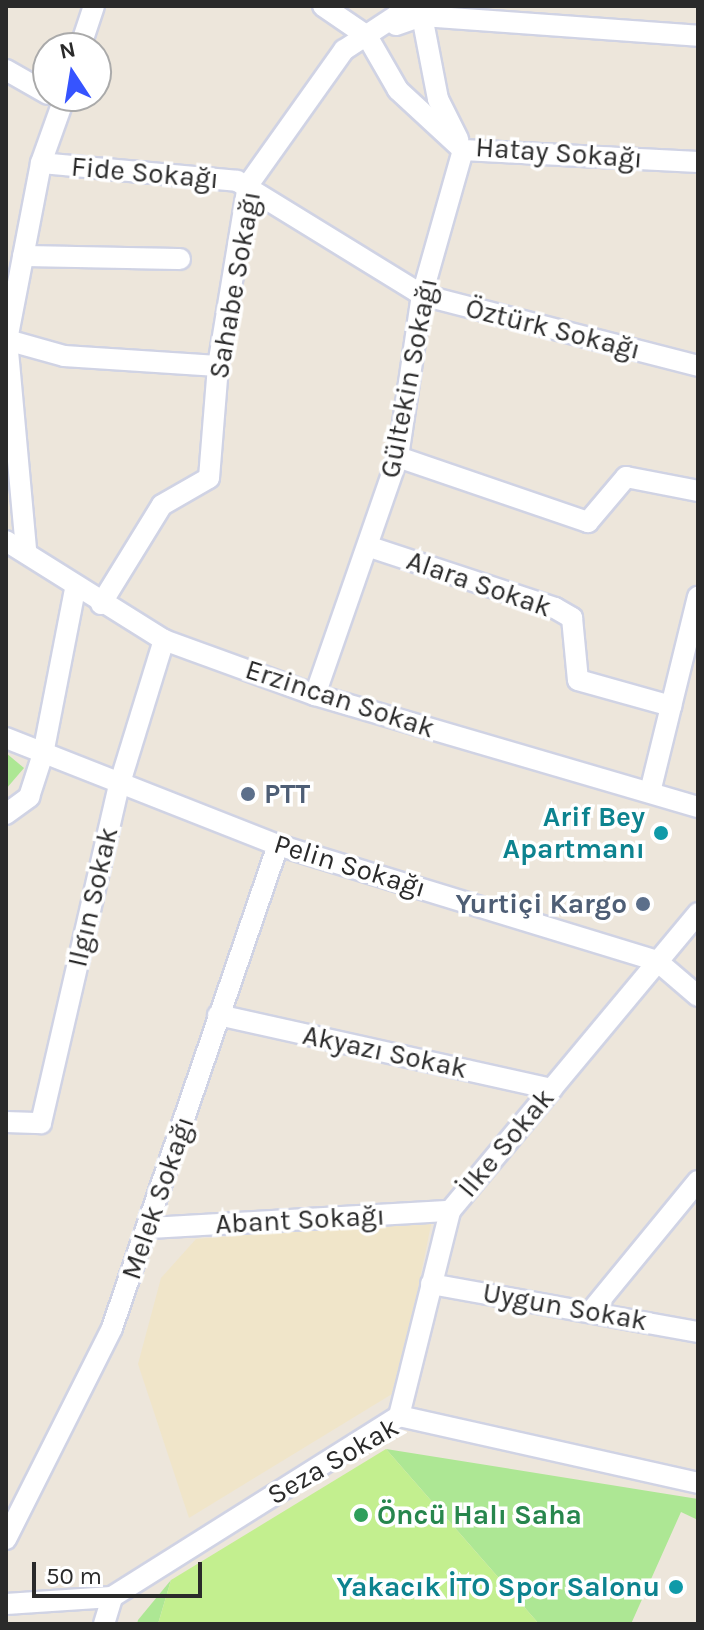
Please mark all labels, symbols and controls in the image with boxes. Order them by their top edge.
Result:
north arrow [32,32,112,112]
text: N [57,36,78,65]
street label: Hatay Sokağı [474,130,644,176]
street label: Fide Sokağı [70,150,220,196]
street label: Sahabe Sokağı [202,189,268,381]
street label: Gültekin Sokağı [373,275,445,481]
street label: Öztürk Sokağı [462,291,644,367]
street label: Alara Sokak [402,544,556,624]
street label: Erzincan Sokak [241,653,439,745]
place label: PTT [264,777,310,811]
marker: PTT [239,785,257,803]
place label: Arif Bey Apartmanı [502,800,645,866]
street label: Ilgın Sokak [61,824,125,970]
marker: Arif Bey Apartmanı [652,824,670,842]
street label: Pelin Sokağı [270,827,430,905]
place label: Yurtiçi Kargo [455,887,627,921]
marker: Yurtiçi Kargo [634,895,652,913]
street label: Akyazı Sokak [300,1018,470,1086]
street label: İlke Sokak [451,1082,561,1204]
street label: Melek Sokağı [114,1112,202,1284]
street label: Abant Sokağı [214,1199,386,1241]
street label: Uygun Sokak [480,1276,650,1338]
street label: Seza Sokak [261,1410,405,1512]
place label: Öncü Halı Saha [377,1498,582,1532]
marker: Öncü Halı Saha [352,1506,370,1524]
scale bar [36,1546,206,1596]
text: 50 m [46,1562,102,1590]
place label: Yakacık İTO Spor Salonu [337,1570,660,1604]
marker: Yakacık İTO Spor Salonu [667,1578,685,1596]

